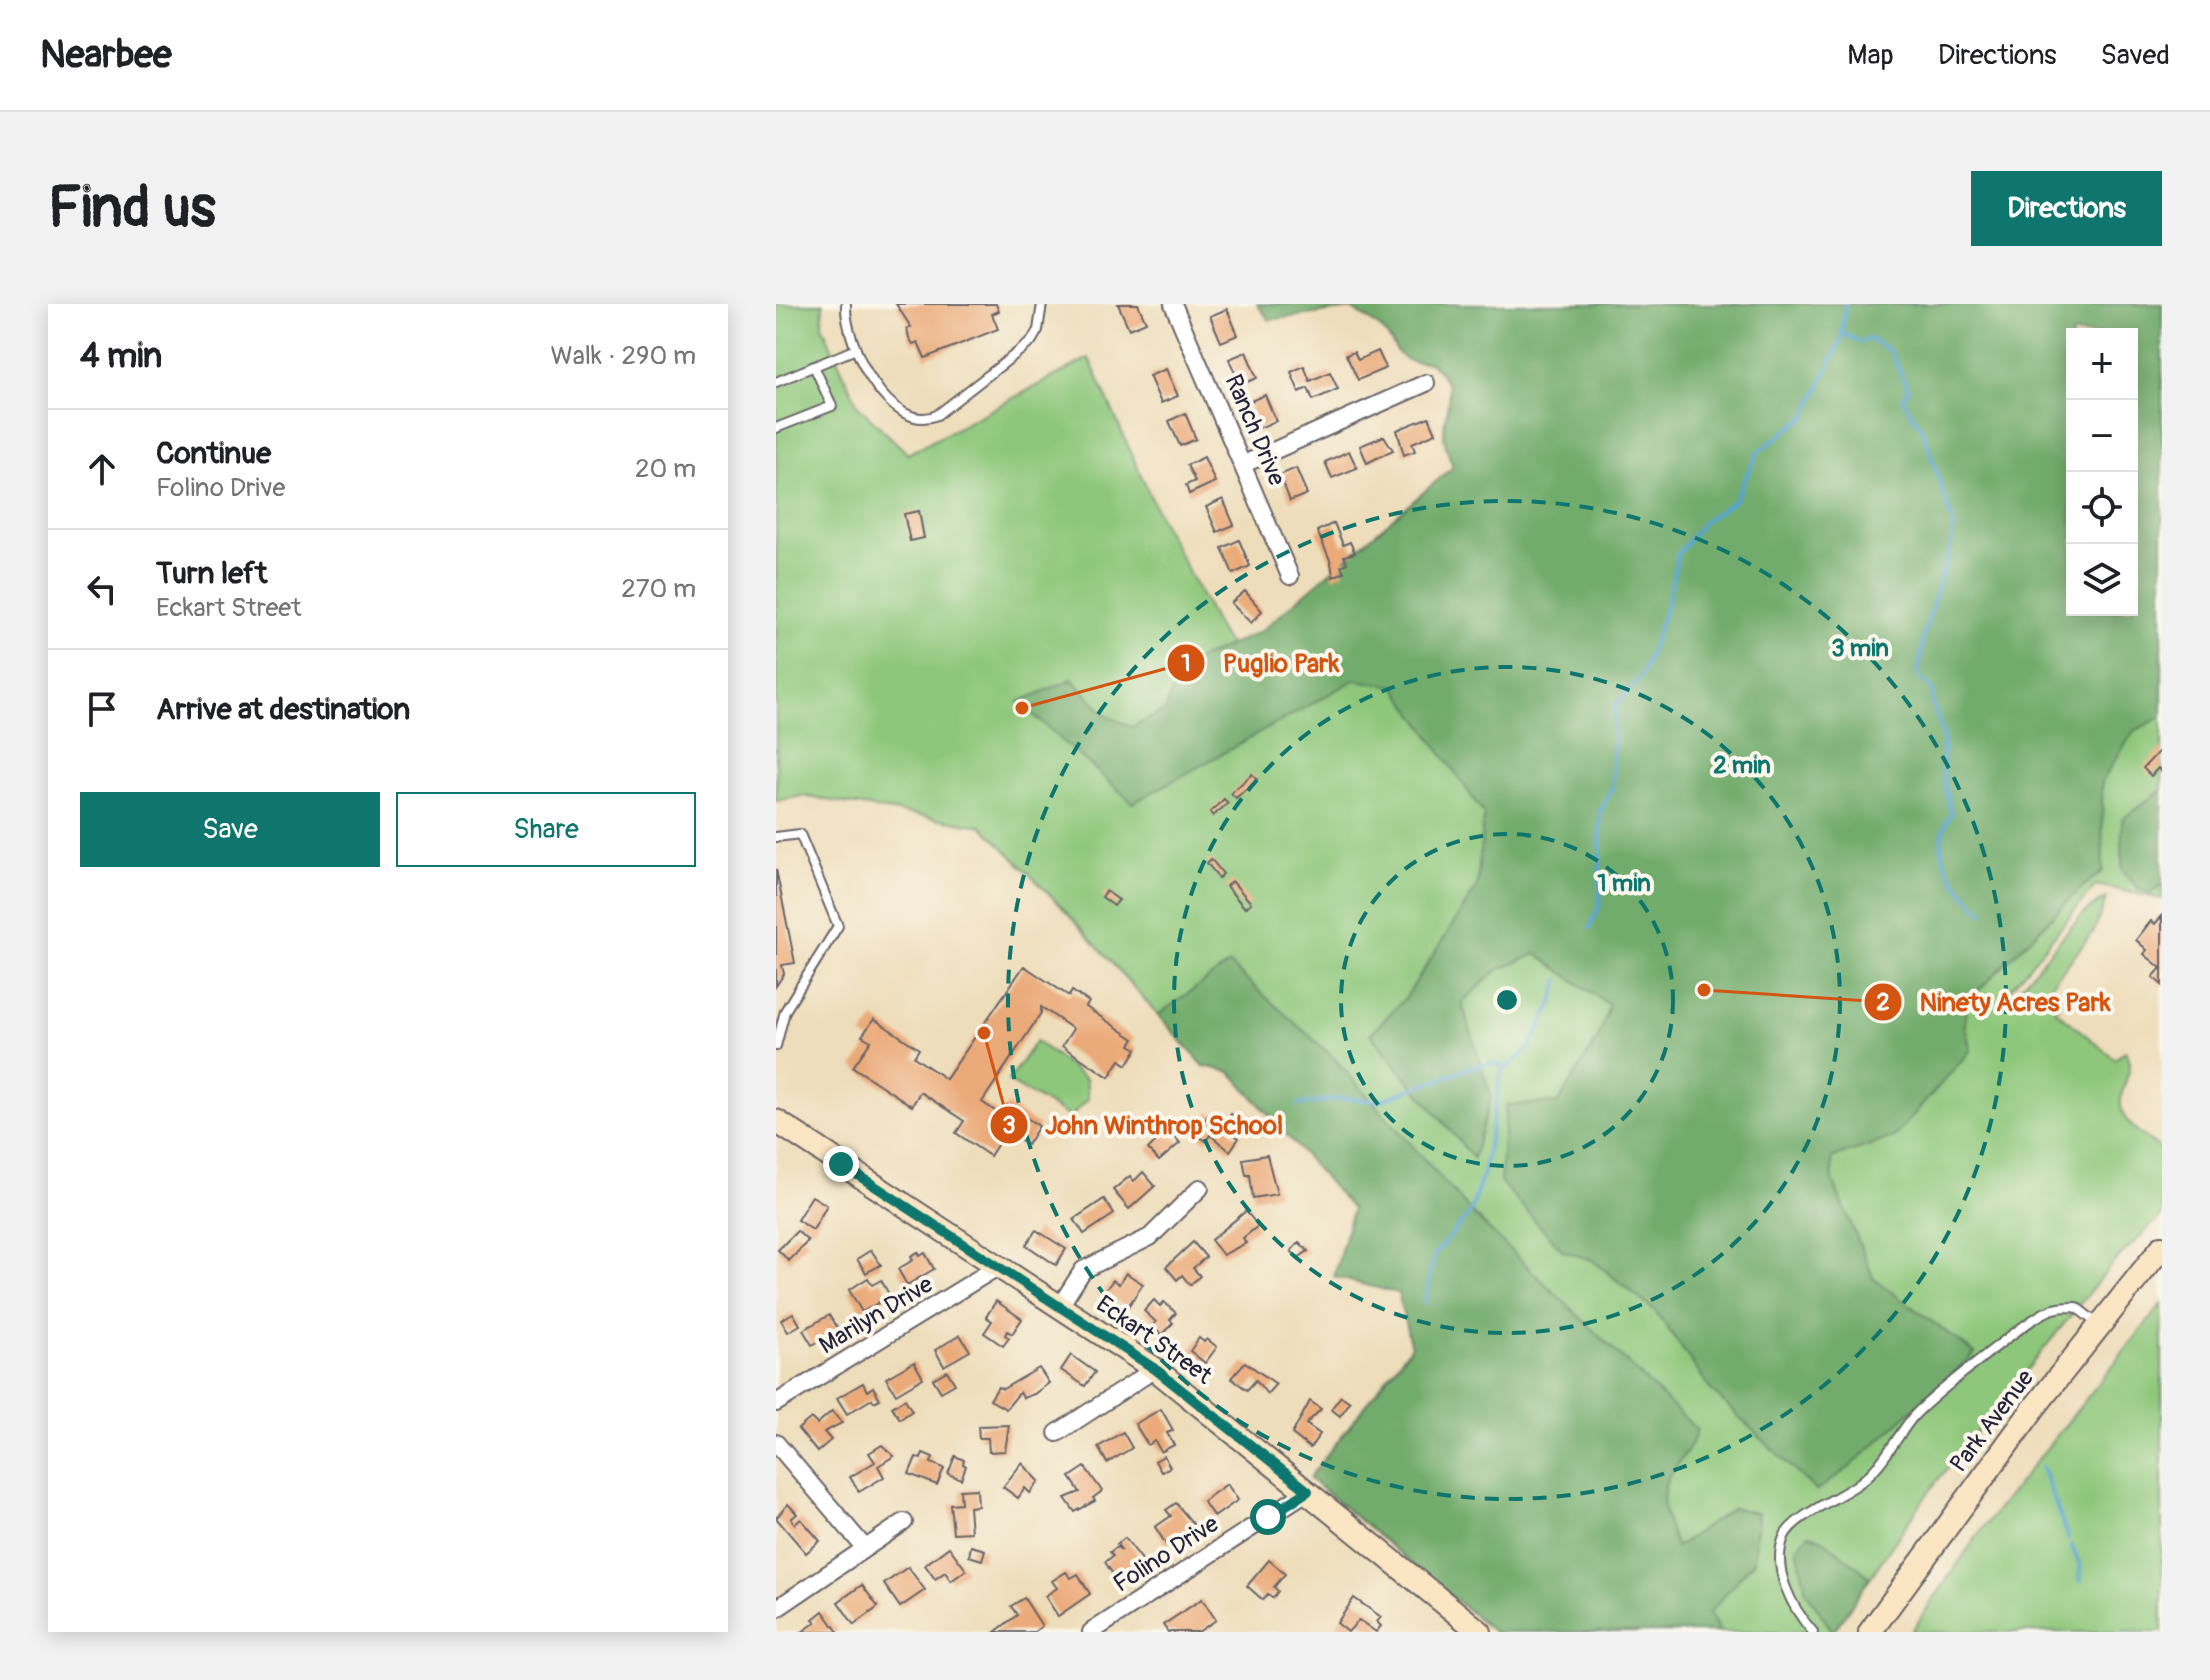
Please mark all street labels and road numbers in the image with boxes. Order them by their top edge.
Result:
street label: Ranch Drive [1219,370,1291,490]
street label: Marilyn Drive [814,1270,938,1360]
street label: Eckart Street [1091,1290,1218,1391]
street label: Park Avenue [1944,1364,2040,1478]
street label: Folino Drive [1108,1509,1224,1599]

